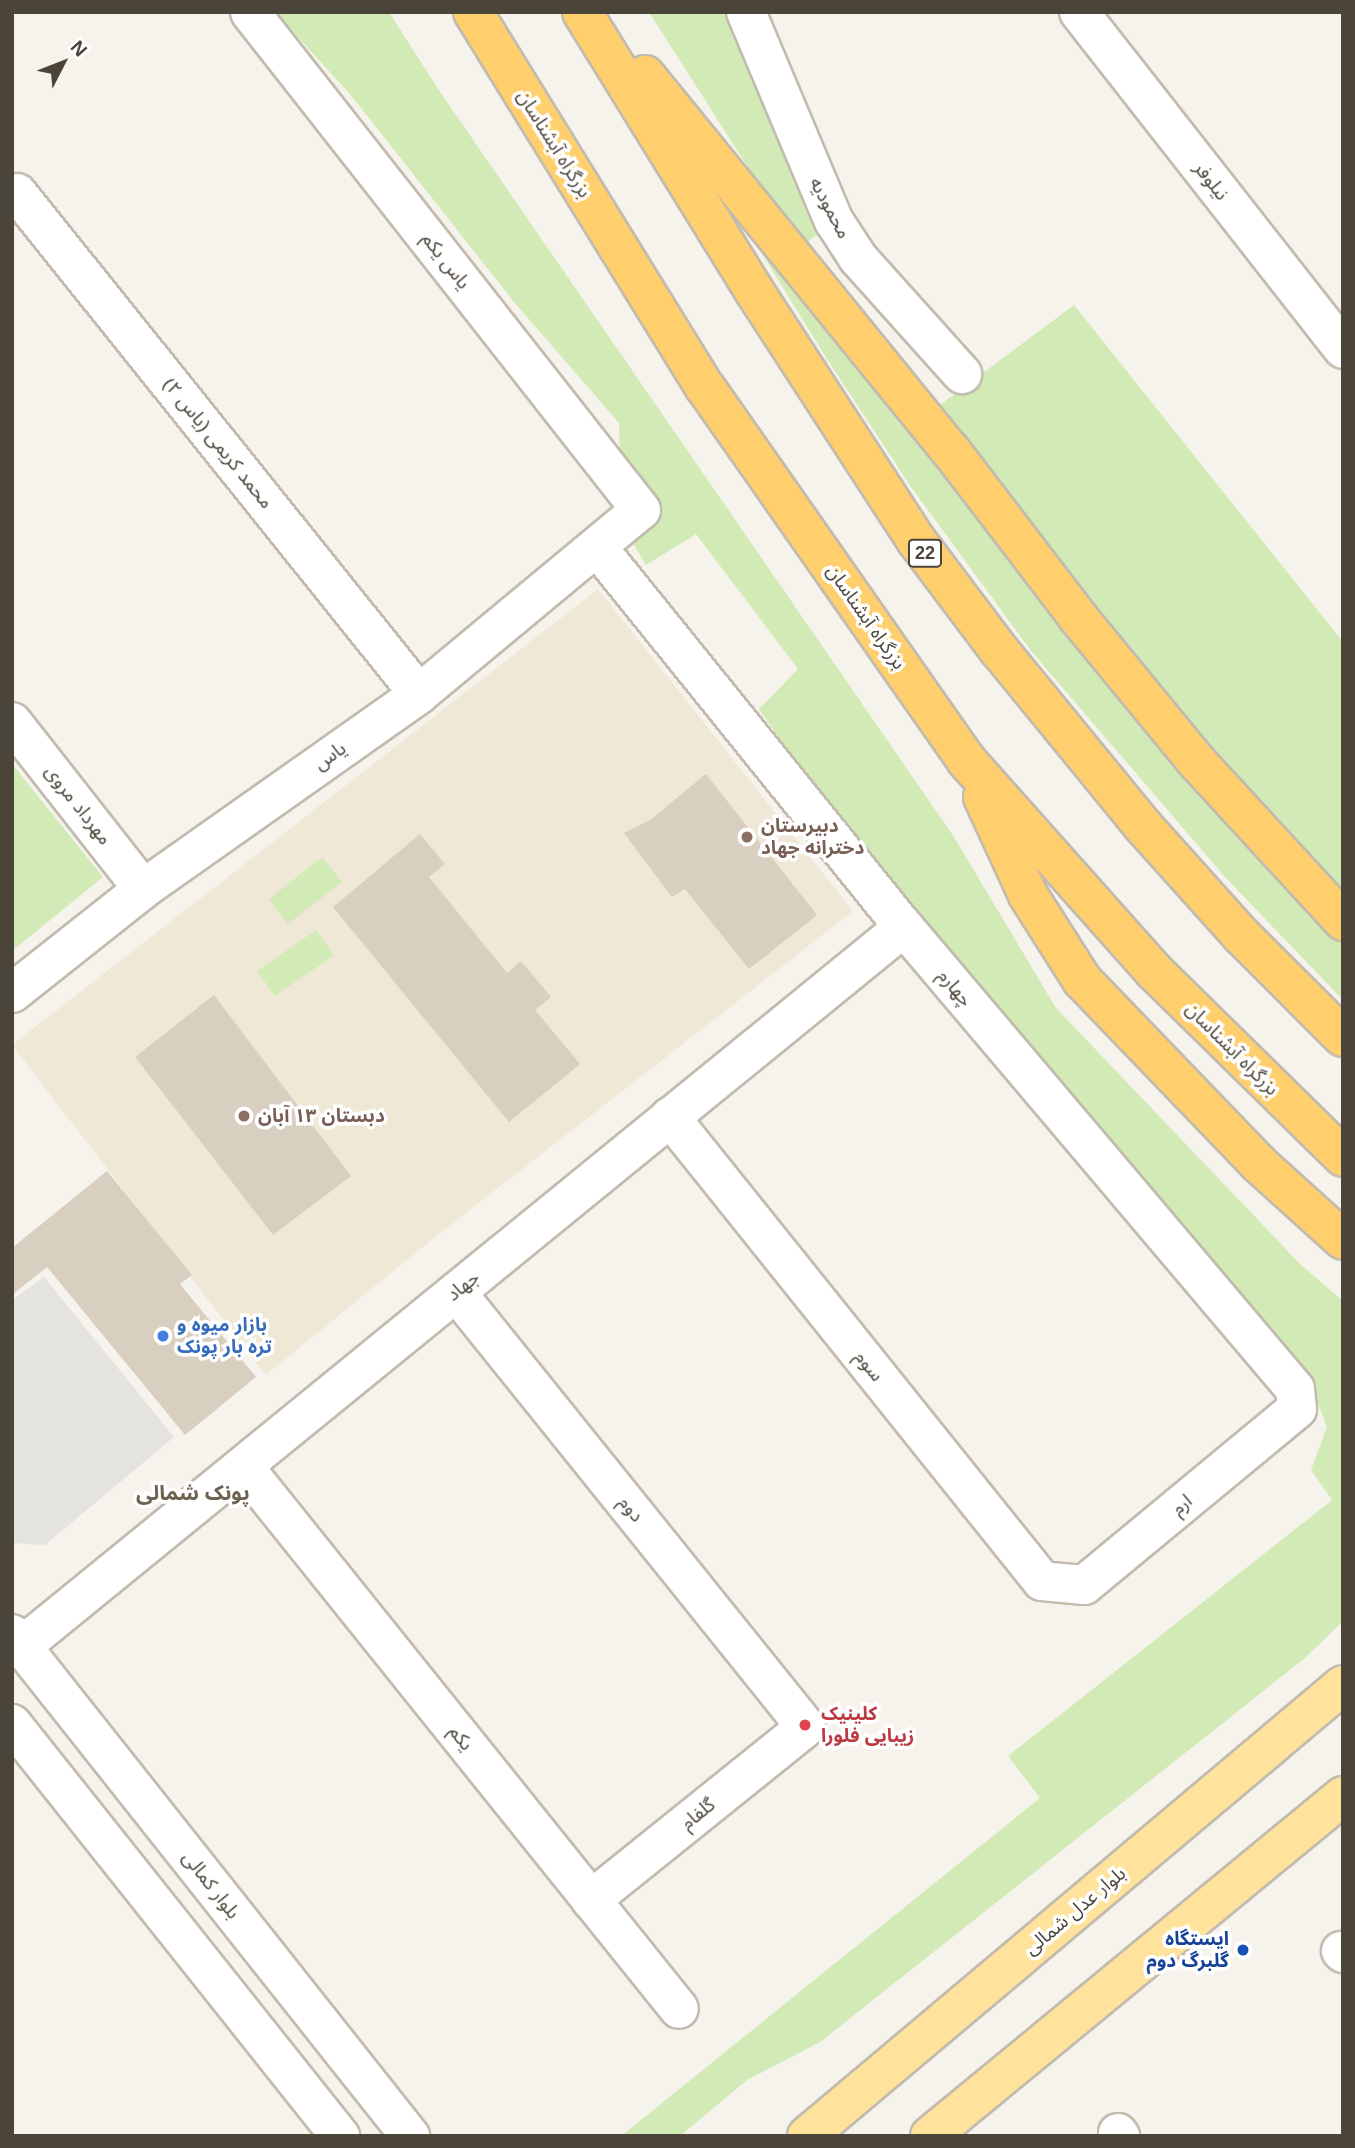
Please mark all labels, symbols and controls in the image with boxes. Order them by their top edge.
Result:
north arrow [28,28,98,98]
text: N [67,36,91,61]
street label: بزرگراه آبشناسان [512,86,596,202]
street label: نیلوفر [1189,157,1233,205]
street label: محمودیه [804,174,856,242]
street label: یاس یکم [417,228,475,294]
street label: محمد کریمی (یاس ۲) [158,373,278,513]
road number: 22 [908,538,942,568]
street label: بزرگراه آبشناسان [822,560,910,674]
street label: یاس [309,737,351,775]
street label: مهرداد مروی [40,761,116,849]
place label: دبیرستان دخترانه جهاد [761,815,864,859]
marker: دبیرستان دخترانه جهاد [739,829,755,845]
street label: چهارم [933,965,977,1011]
street label: بزرگراه آبشناسان [1181,998,1283,1100]
place label: دبستان ۱۳ آبان [258,1105,385,1127]
marker: دبستان ۱۳ آبان [236,1108,252,1124]
street label: جهاد [442,1266,484,1306]
place label: بازار ميوه و تره بار پونک [177,1314,272,1358]
marker: بازار ميوه و تره بار پونک [155,1328,171,1344]
street label: سوم [850,1346,888,1386]
district label: پونک شمالی [136,1480,250,1506]
street label: ارم [1167,1490,1197,1520]
street label: دوم [614,1491,648,1527]
place label: کلینیک زیبایی فلورا [821,1703,914,1747]
marker: کلینیک زیبایی فلورا [795,1715,815,1735]
street label: یکم [444,1721,478,1755]
street label: گلفام [676,1793,720,1835]
street label: بلوار کمالی [177,1847,245,1923]
street label: بلوار عدل شمالی [1020,1862,1130,1960]
place label: ایستگاه گلبرگ دوم [1147,1928,1229,1972]
marker: ایستگاه گلبرگ دوم [1235,1942,1251,1958]

